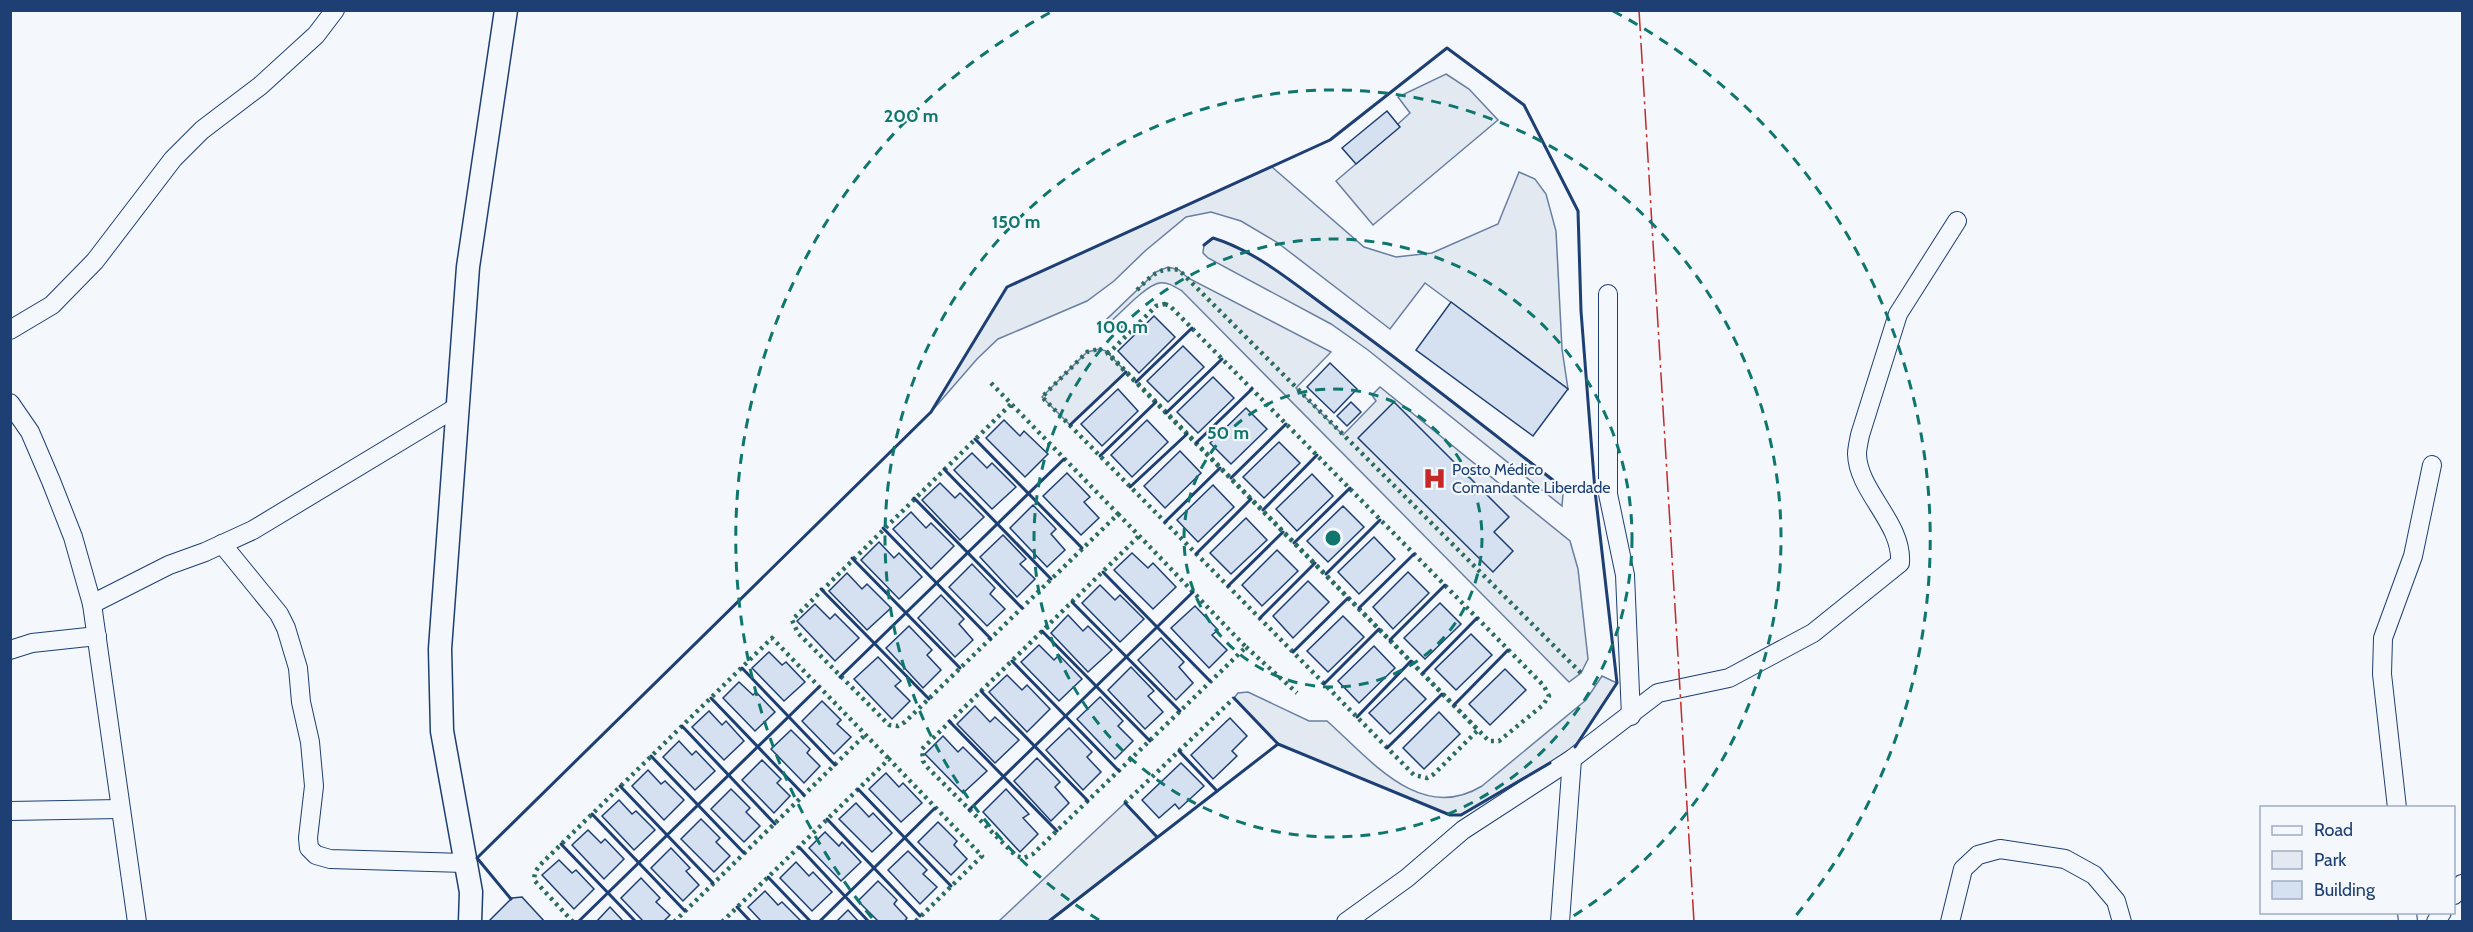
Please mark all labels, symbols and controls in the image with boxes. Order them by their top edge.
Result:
text: 200 m [884,105,938,127]
text: 150 m [992,211,1040,233]
text: 100 m [1096,316,1148,338]
text: 50 m [1207,422,1249,444]
place label: Posto Médico Comandante Liberdade [1452,460,1611,497]
hospital icon: Posto Médico Comandante Liberdade [1421,465,1447,491]
centre of rings [1323,528,1343,548]
legend [2260,806,2455,914]
text: Road [2314,819,2353,841]
text: Park [2314,849,2347,871]
text: Building [2314,879,2376,901]

